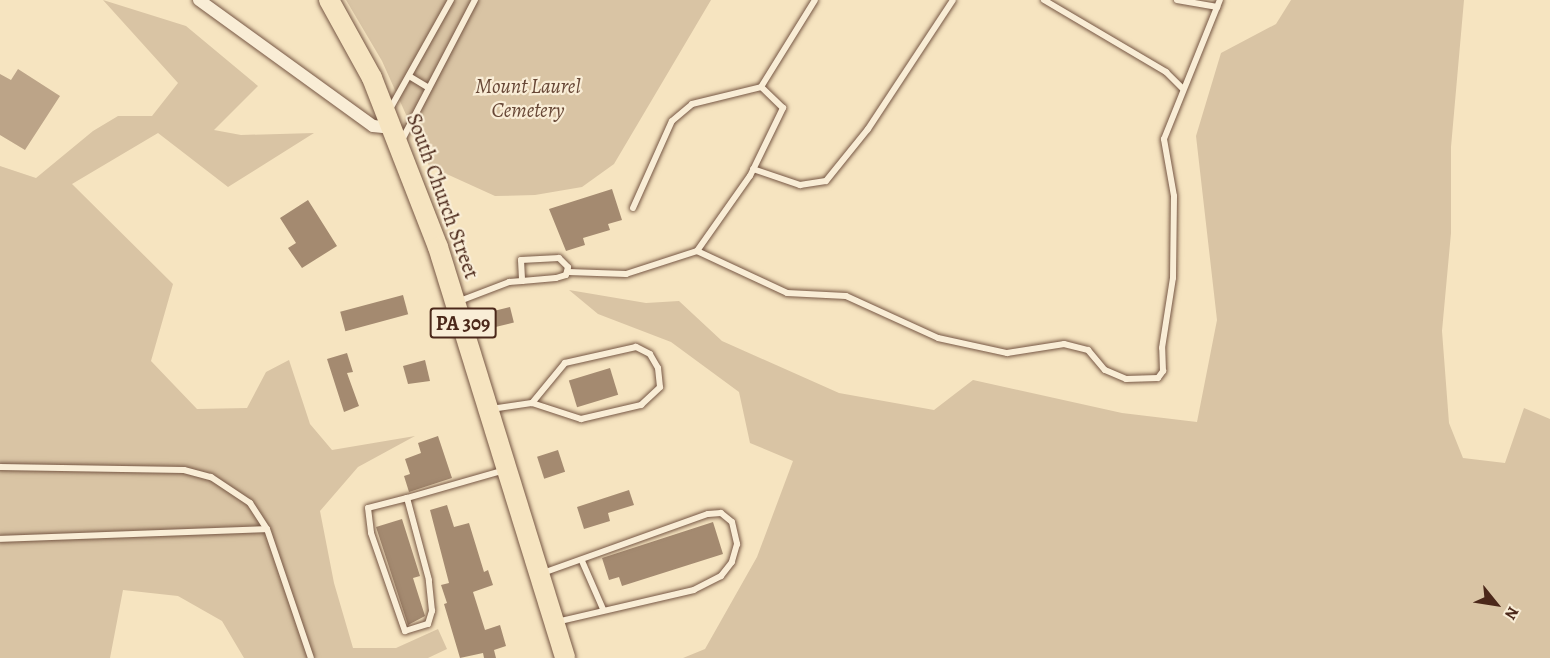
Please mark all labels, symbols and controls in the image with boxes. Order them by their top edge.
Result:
park label: Mount Laurel Cemetery [475,73,581,123]
street label: South Church Street [401,110,485,282]
road number: PA 309 [428,306,498,340]
north arrow [1466,574,1526,634]
text: N [1499,602,1524,624]

